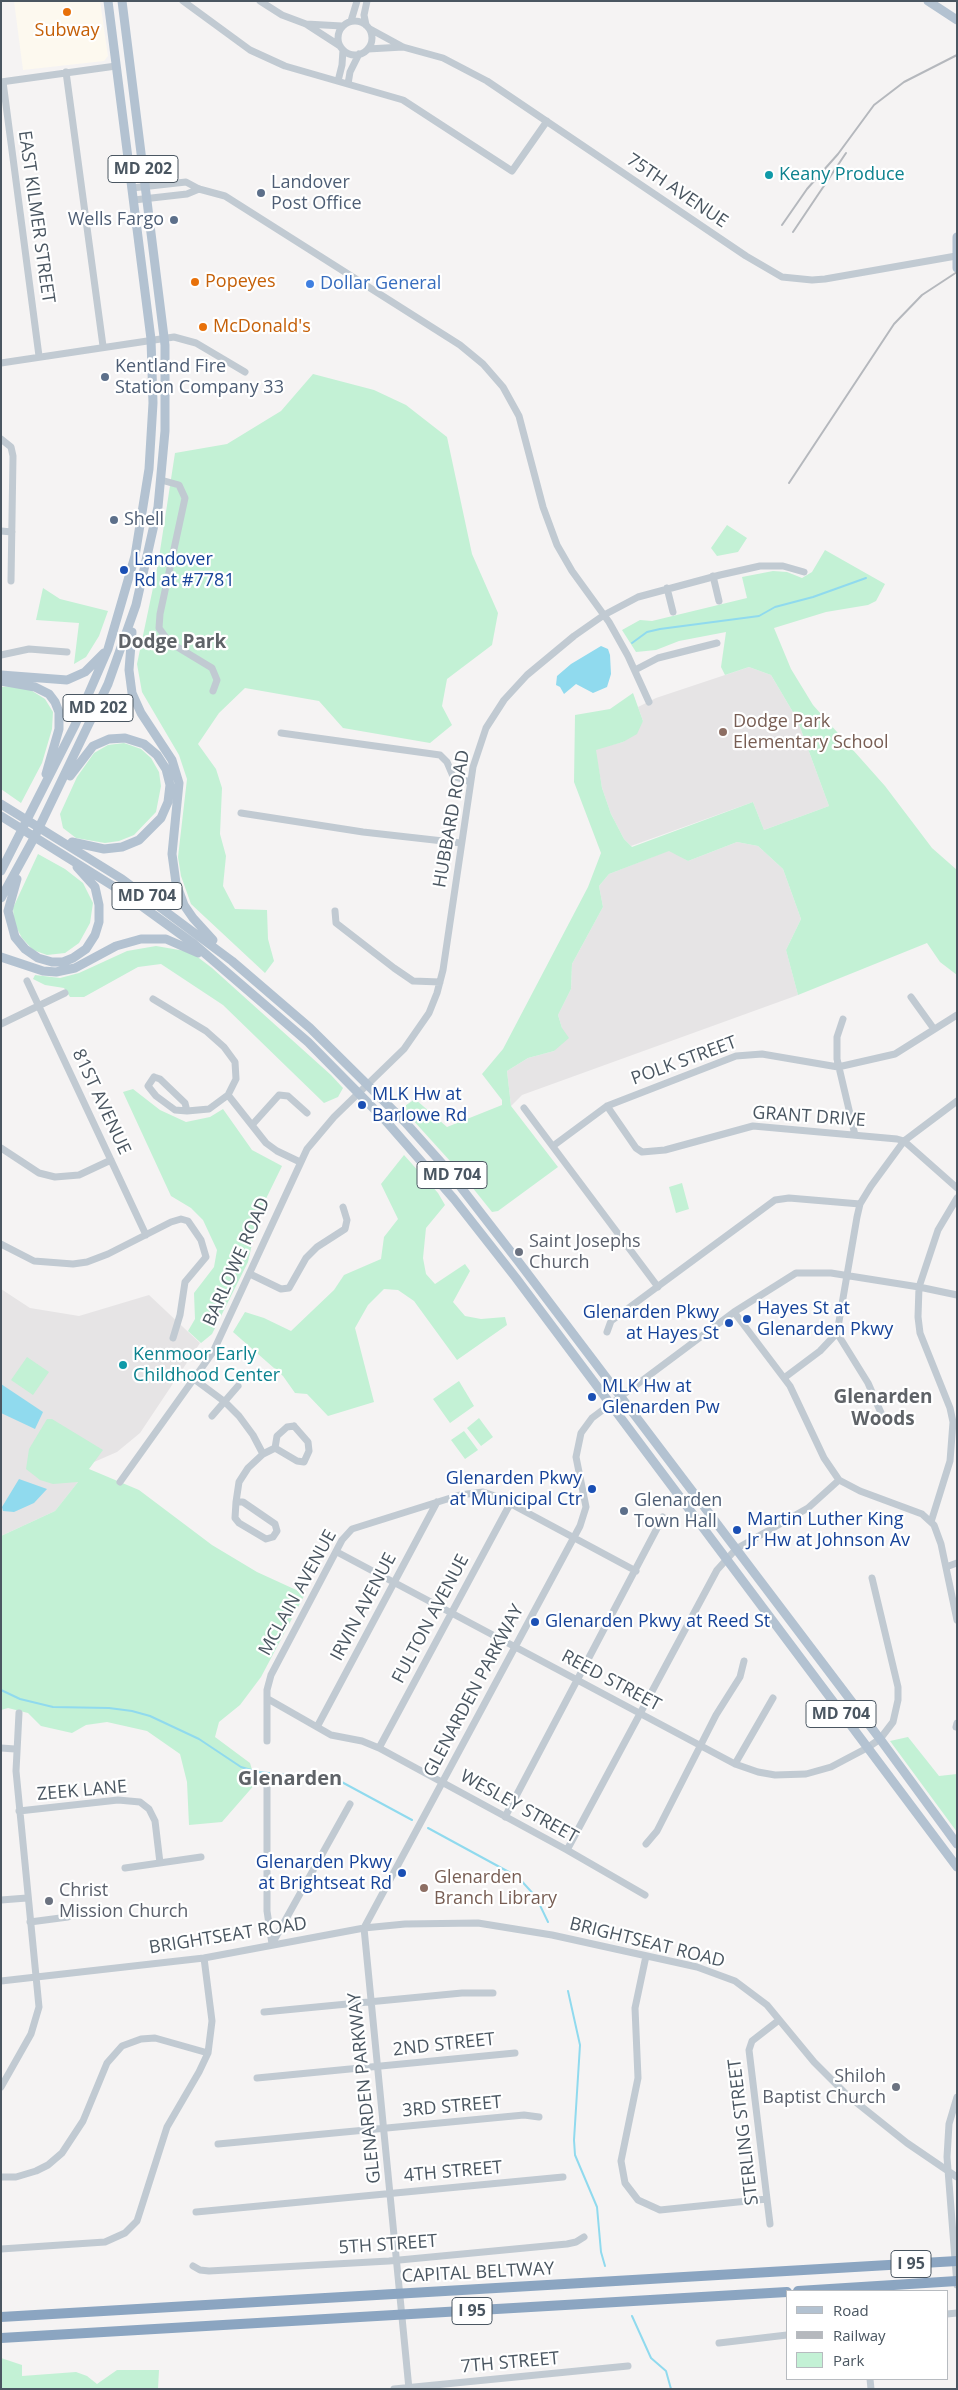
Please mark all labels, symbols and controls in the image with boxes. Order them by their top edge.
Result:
marker: Subway [61,6,73,18]
place label: Subway [35,20,99,42]
street label: EAST KILMER STREET [13,129,59,305]
street label: 75TH AVENUE [622,149,732,233]
road number: MD 202 [108,156,178,182]
place label: Keany Produce [779,164,905,186]
marker: Keany Produce [763,169,775,181]
place label: Landover Post Office [271,172,362,214]
marker: Landover Post Office [255,187,267,199]
place label: Wells Fargo [68,209,164,231]
marker: Wells Fargo [168,214,180,226]
place label: Popeyes [205,271,275,293]
place label: Dollar General [320,273,441,295]
marker: Popeyes [189,276,201,288]
marker: Dollar General [304,278,316,290]
place label: McDonald's [213,316,311,338]
marker: McDonald's [197,321,209,333]
place label: Kentland Fire Station Company 33 [115,356,284,398]
marker: Kentland Fire Station Company 33 [99,371,111,383]
place label: Shell [124,509,164,531]
marker: Shell [108,514,120,526]
place label: Landover Rd at #7781 [134,549,235,592]
marker: Landover Rd at #7781 [118,564,130,576]
district label: Dodge Park [118,632,226,654]
road number: MD 202 [63,694,133,721]
place label: Dodge Park Elementary School [733,711,889,754]
marker: Dodge Park Elementary School [717,726,729,738]
street label: HUBBARD ROAD [429,748,475,890]
road number: MD 704 [112,882,182,909]
street label: POLK STREET [628,1032,740,1090]
street label: 81ST AVENUE [67,1046,135,1158]
place label: MLK Hw at Barlowe Rd [372,1084,467,1126]
marker: MLK Hw at Barlowe Rd [356,1099,368,1111]
street label: GRANT DRIVE [752,1102,866,1132]
road number: MD 704 [417,1162,487,1188]
street label: BARLOWE ROAD [199,1194,275,1330]
place label: Saint Josephs Church [529,1231,641,1274]
marker: Saint Josephs Church [513,1246,525,1258]
place label: Hayes St at Glenarden Pkwy [757,1298,893,1340]
place label: Glenarden Pkwy at Hayes St [583,1302,719,1345]
marker: Hayes St at Glenarden Pkwy [741,1313,753,1325]
marker: Glenarden Pkwy at Hayes St [723,1317,735,1329]
place label: Kenmoor Early Childhood Center [133,1344,280,1386]
marker: Kenmoor Early Childhood Center [117,1359,129,1371]
place label: MLK Hw at Glenarden Pw [602,1376,720,1418]
district label: Glenarden Woods [833,1387,933,1431]
marker: MLK Hw at Glenarden Pw [586,1391,598,1403]
place label: Glenarden Pkwy at Municipal Ctr [446,1468,582,1510]
marker: Glenarden Pkwy at Municipal Ctr [586,1483,598,1495]
place label: Glenarden Town Hall [634,1490,722,1532]
marker: Glenarden Town Hall [618,1505,630,1517]
place label: Martin Luther King Jr Hw at Johnson Av [747,1509,910,1552]
marker: Martin Luther King Jr Hw at Johnson Av [731,1524,743,1536]
street label: MCLAIN AVENUE [255,1526,341,1660]
street label: IRVIN AVENUE [327,1549,401,1665]
street label: FULTON AVENUE [388,1551,474,1687]
street label: GLENARDEN PARKWAY [419,1601,529,1781]
place label: Glenarden Pkwy at Reed St [545,1611,770,1633]
marker: Glenarden Pkwy at Reed St [529,1616,541,1628]
street label: REED STREET [558,1646,664,1716]
road number: MD 704 [806,1700,876,1728]
street label: WESLEY STREET [456,1766,582,1848]
district label: Glenarden [238,1767,342,1791]
street label: ZEEK LANE [36,1776,128,1806]
place label: Glenarden Pkwy at Brightseat Rd [256,1852,392,1895]
marker: Glenarden Pkwy at Brightseat Rd [396,1867,408,1879]
place label: Glenarden Branch Library [434,1867,557,1910]
place label: Christ Mission Church [59,1880,188,1922]
marker: Glenarden Branch Library [418,1882,430,1894]
marker: Christ Mission Church [43,1895,55,1907]
street label: BRIGHTSEAT ROAD [148,1913,308,1959]
street label: BRIGHTSEAT ROAD [567,1913,727,1973]
street label: GLENARDEN PARKWAY [344,1991,386,2185]
street label: 2ND STREET [392,2029,496,2061]
street label: STERLING STREET [724,2058,764,2206]
place label: Shiloh Baptist Church [762,2066,886,2108]
marker: Shiloh Baptist Church [890,2081,902,2093]
street label: 3RD STREET [401,2092,503,2122]
street label: 4TH STREET [403,2157,503,2187]
street label: 5TH STREET [338,2231,438,2259]
road number: I 95 [891,2250,931,2278]
street label: CAPITAL BELTWAY [401,2258,555,2288]
legend [786,2290,948,2380]
road number: I 95 [452,2298,492,2324]
text: Road [833,2300,869,2320]
text: Railway [833,2325,886,2345]
street label: 7TH STREET [460,2348,560,2378]
text: Park [833,2350,864,2370]

